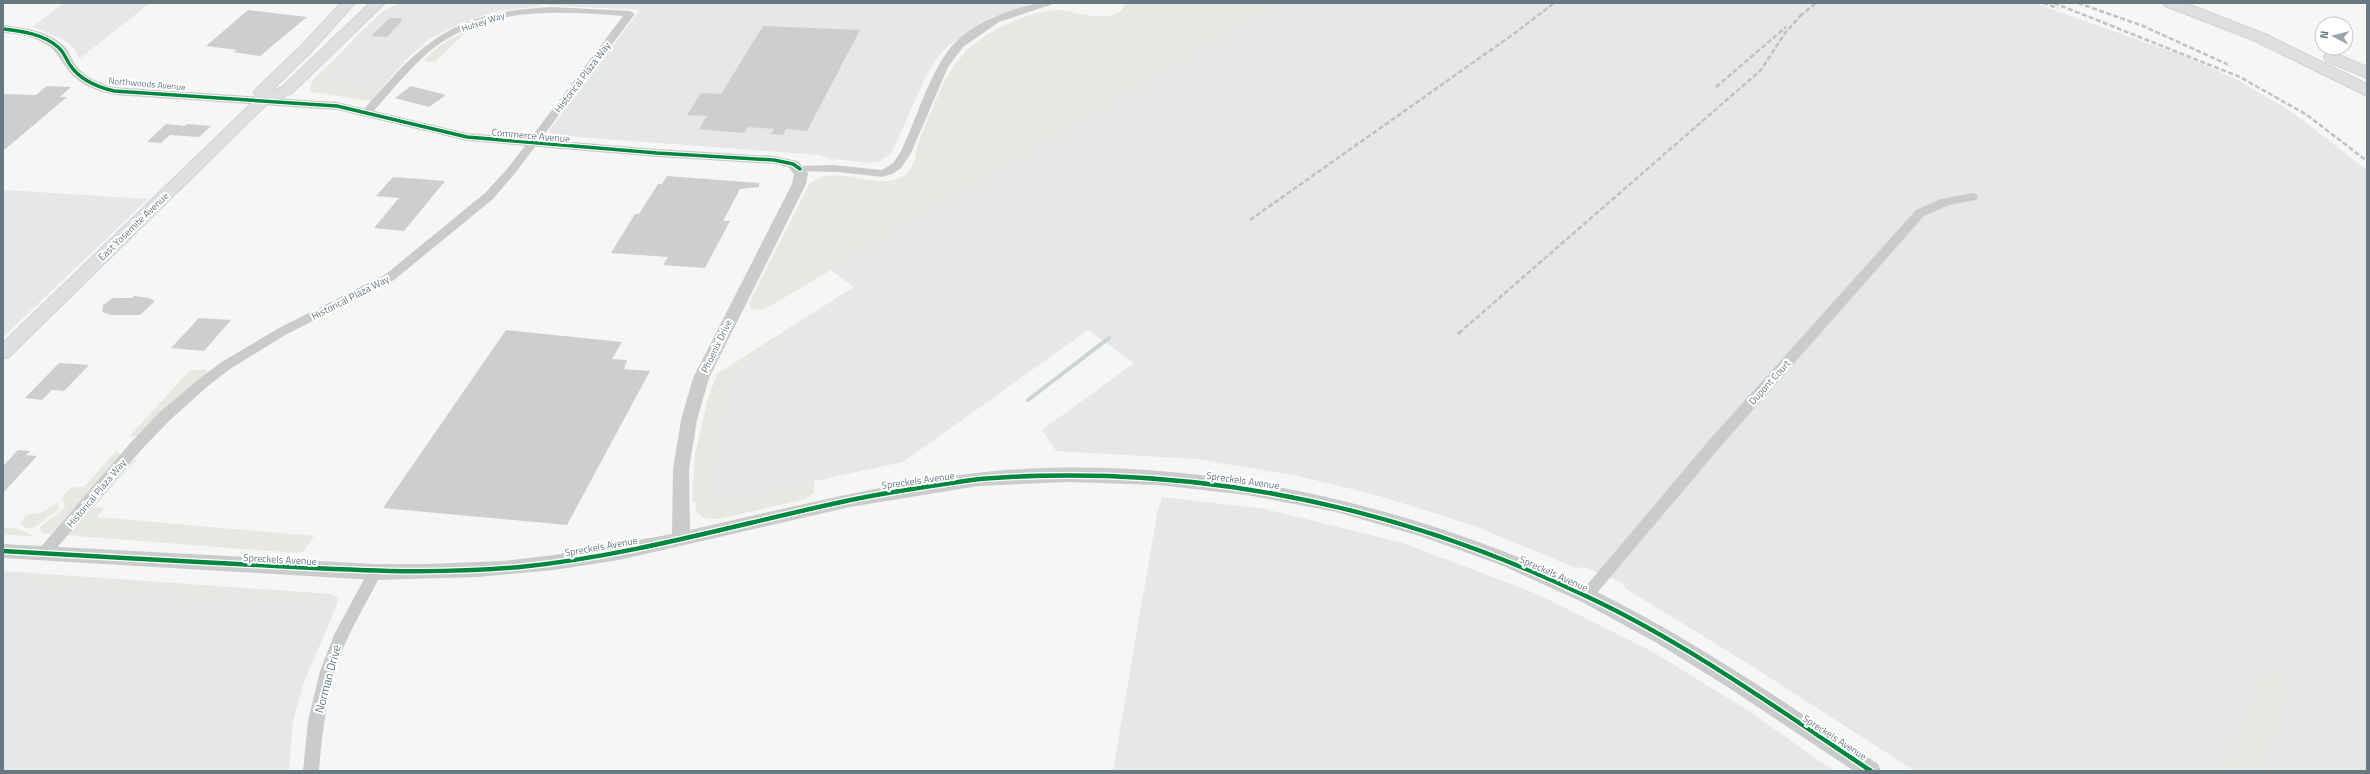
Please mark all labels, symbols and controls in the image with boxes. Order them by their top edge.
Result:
street label: Hulsey Way [460,8,507,35]
north arrow [2314,16,2354,56]
text: N [2316,30,2332,40]
street label: Historical Plaza Way [551,39,614,116]
street label: Northwoods Avenue [108,74,187,93]
street label: Commerce Avenue [491,125,571,146]
street label: East Yosemite Avenue [95,189,172,264]
street label: Historical Plaza Way [309,271,392,324]
street label: Phoenix Drive [697,317,736,375]
street label: Dupont Court [1745,356,1794,408]
street label: Historical Plaza Way [63,456,130,531]
street label: Spreckels Avenue [881,468,956,493]
street label: Spreckels Avenue [1205,468,1280,493]
street label: Spreckels Avenue [564,533,639,560]
street label: Spreckels Avenue [243,550,317,569]
street label: Spreckels Avenue [1517,552,1590,595]
street label: Norman Drive [309,643,346,715]
street label: Spreckels Avenue [1800,711,1870,764]

